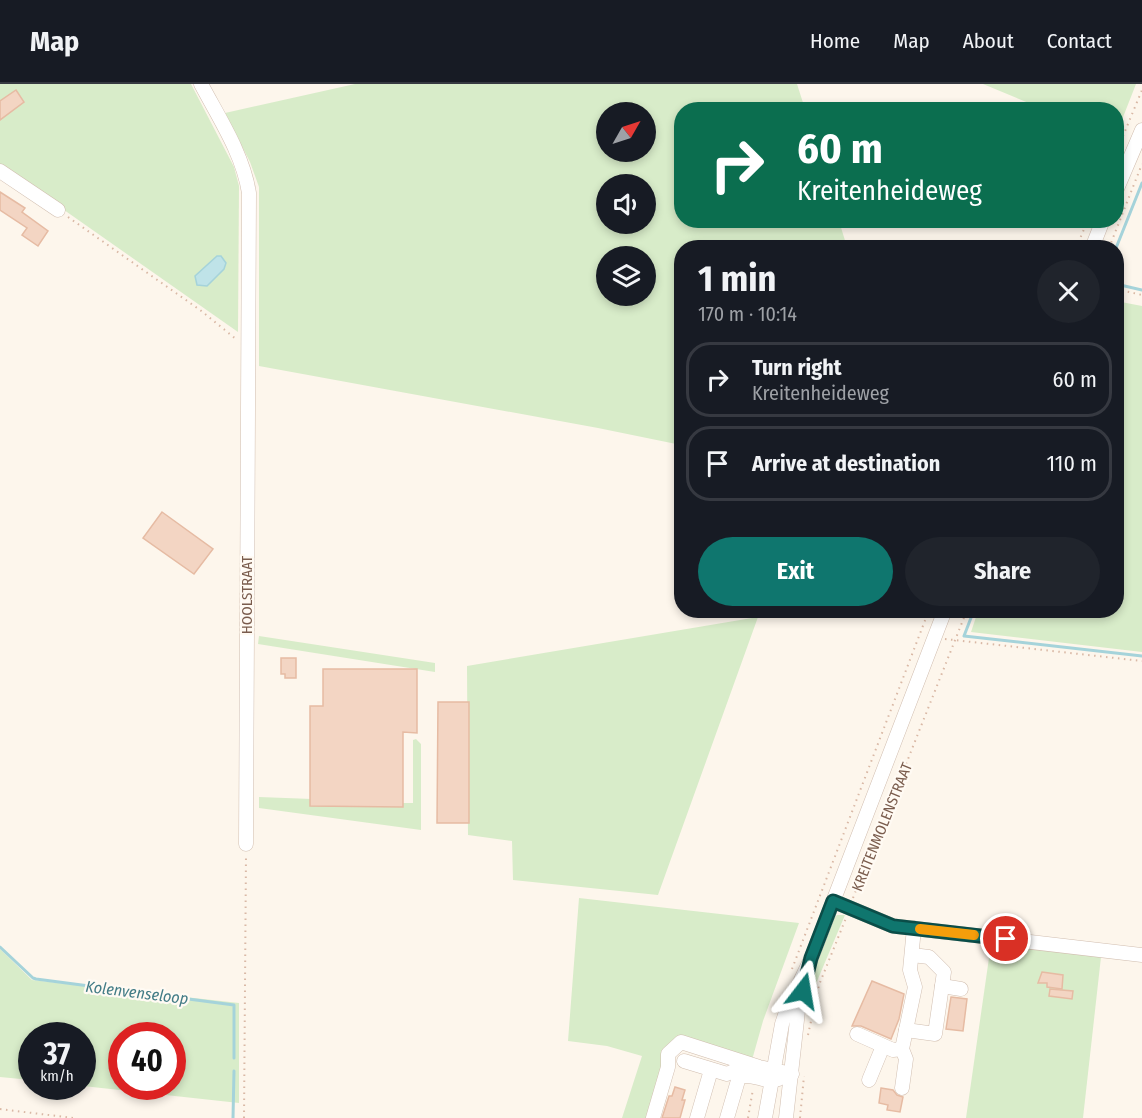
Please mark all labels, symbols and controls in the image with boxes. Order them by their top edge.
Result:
text: Map [30,25,79,58]
text: Home [810,28,860,54]
text: Map [893,28,930,54]
text: About [963,28,1014,54]
text: Contact [1047,28,1112,54]
north arrow [596,102,656,162]
map controls [596,102,656,306]
text: 60 m [797,124,883,174]
icon: right [698,126,776,204]
button: sound [596,174,656,234]
text: Kreitenheideweg [797,175,982,207]
button: layers [596,246,656,306]
text: 1 min [698,257,776,301]
button: close [1037,260,1100,323]
text: 170 m · 10:14 [698,302,797,326]
text: Turn right [752,354,841,381]
icon: right [701,363,734,396]
text: 60 m [1053,366,1097,393]
text: Kreitenheideweg [752,381,889,405]
icon: arrive [701,447,734,480]
text: Arrive at destination [752,450,940,477]
text: 110 m [1047,450,1097,477]
button: Exit [698,537,893,606]
button: Share [905,537,1100,606]
street label: HOOLSTRAAT [238,556,256,634]
street label: KREITENMOLENSTRAAT [848,760,916,894]
pin [980,913,1031,964]
icon: arrive [989,922,1022,955]
position arrow [771,959,835,1023]
water label: Kolenvenseloop [85,977,189,1008]
speed limit sign: 40 [108,1022,186,1100]
text: 37 [44,1036,70,1072]
text: km/h [40,1067,74,1085]

